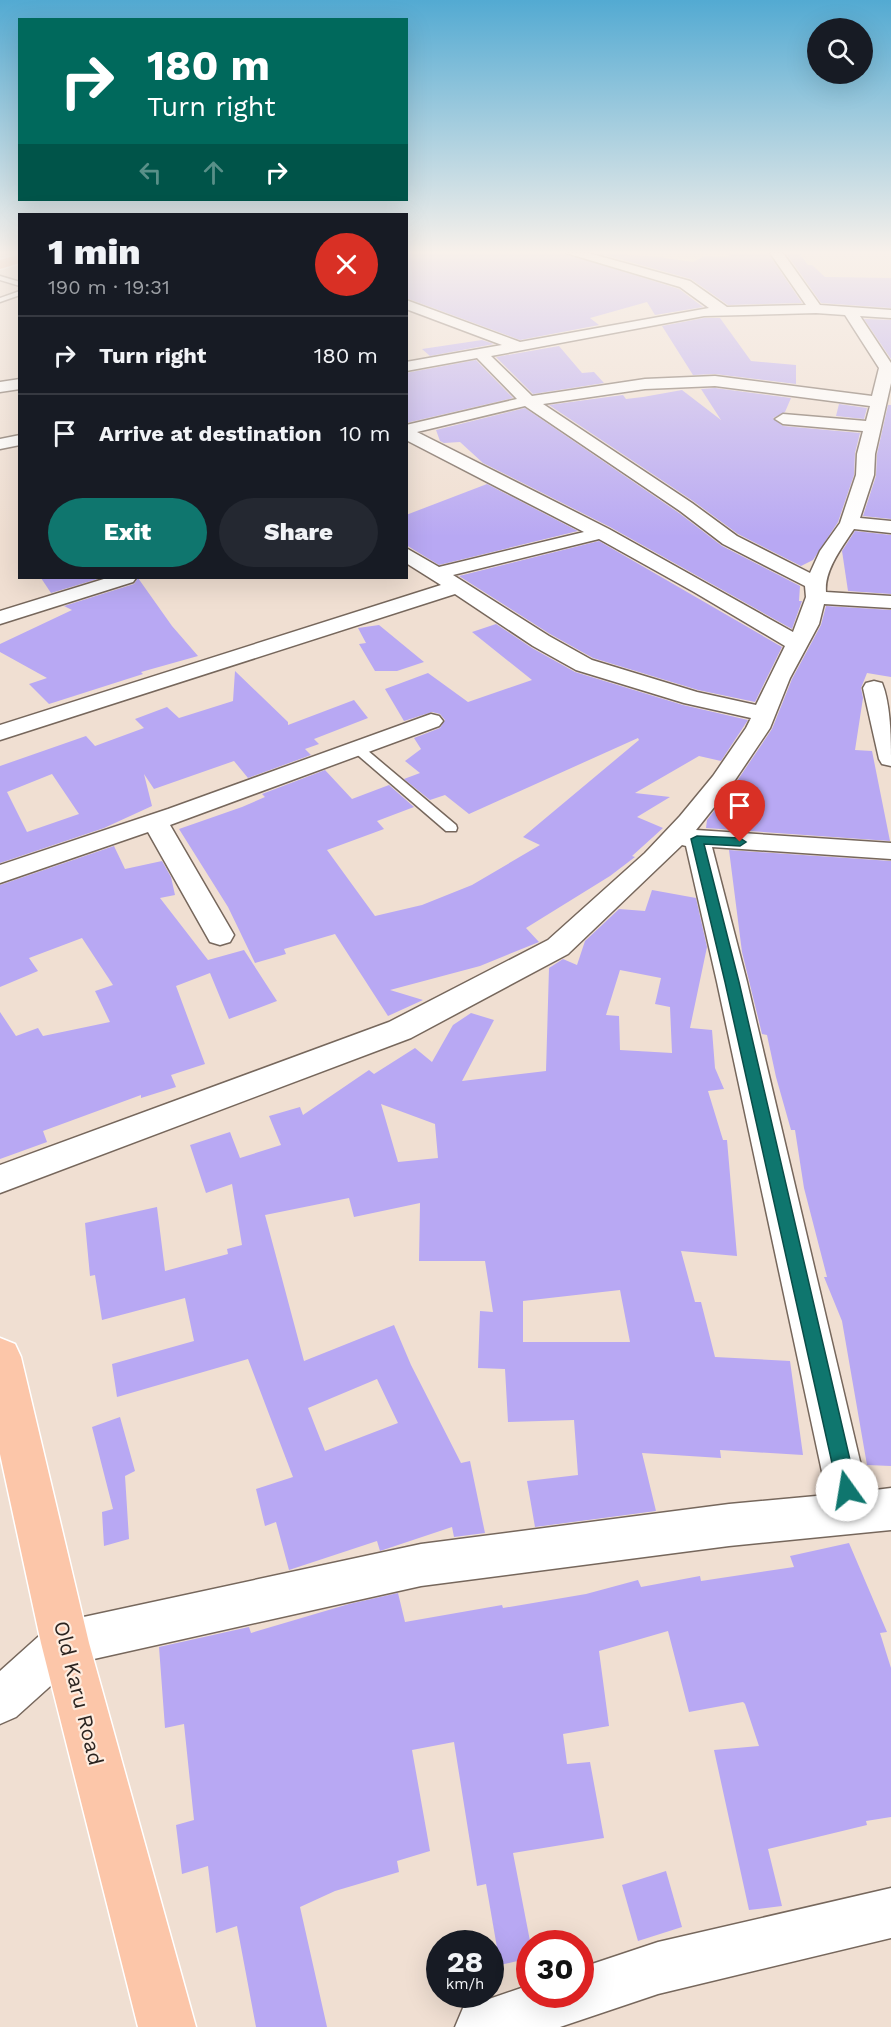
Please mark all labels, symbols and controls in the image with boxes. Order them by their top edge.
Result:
map controls [807,18,873,84]
button: search [807,18,873,84]
text: 180 m [147,41,270,90]
icon: right [48,42,126,120]
text: Turn right [147,91,276,123]
icon: left [134,156,167,189]
icon: ahead [197,156,230,189]
icon: right [260,156,293,189]
text: 1 min [48,231,141,273]
button: close [315,233,378,296]
text: 190 m · 19:31 [48,275,170,299]
icon: right [48,339,81,372]
text: Turn right [99,343,206,368]
text: 180 m [314,343,378,368]
icon: arrive [48,417,81,450]
text: Arrive at destination [99,421,322,446]
text: 10 m [340,421,390,446]
button: Exit [48,498,207,567]
button: Share [219,498,378,567]
pin [714,780,765,842]
icon: arrive [723,789,756,822]
position arrow [815,1458,879,1522]
street label: Old Karu Road [49,1618,109,1768]
speed limit sign: 30 [516,1930,594,2008]
text: 28 [447,1944,483,1979]
text: km/h [446,1975,484,1993]

